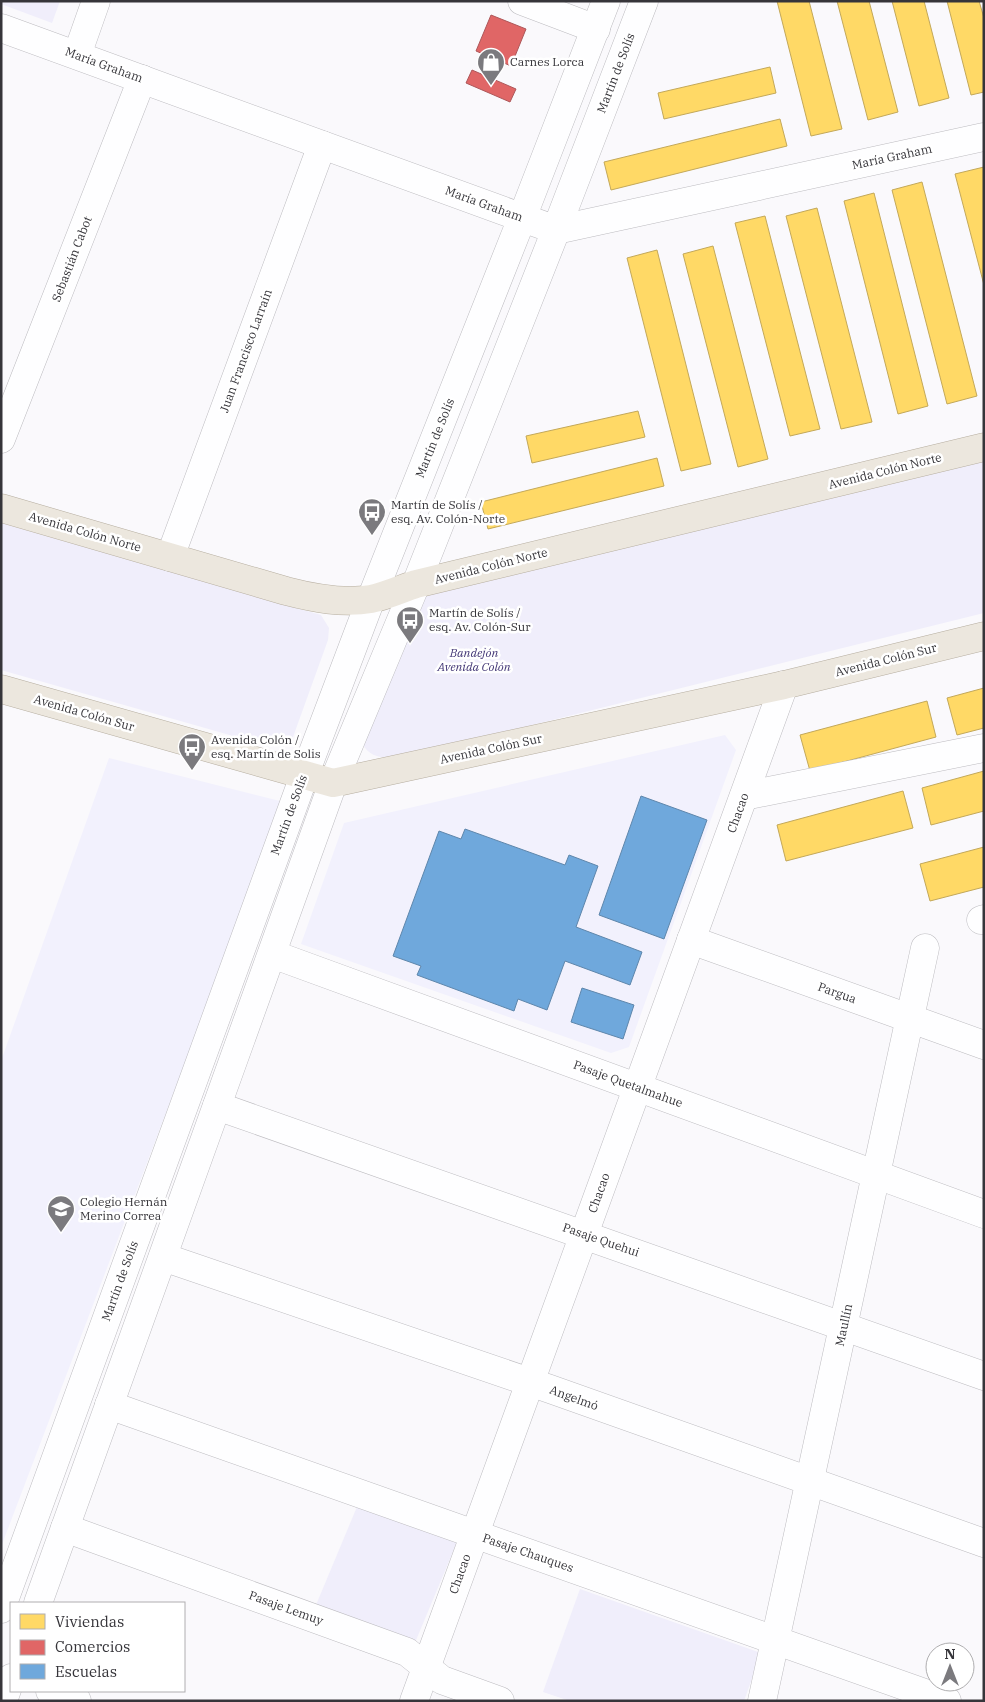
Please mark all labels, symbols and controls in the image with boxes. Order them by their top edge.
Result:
street label: Martín de Solís [593,31,638,115]
street label: María Graham [63,44,146,86]
shop icon: Carnes Lorca [476,47,506,86]
place label: Carnes Lorca [510,54,585,69]
street label: María Graham [851,141,934,172]
street label: María Graham [443,183,526,225]
street label: Sebastián Cabot [48,214,95,304]
street label: Juan Francisco Larraín [216,287,275,415]
street label: Martín de Solís [412,396,457,480]
street label: Avenida Colón Norte [827,449,943,492]
bus stop icon: Martín de Solís / esq. Av. Colón-Norte [357,497,387,536]
place label: Martín de Solís / esq. Av. Colón-Norte [391,497,505,526]
street label: Avenida Colón Norte [27,508,143,555]
street label: Avenida Colón Norte [433,544,549,587]
bus stop icon: Martín de Solís / esq. Av. Colón-Sur [395,605,425,644]
place label: Martín de Solís / esq. Av. Colón-Sur [429,605,531,634]
street label: Avenida Colón Sur [834,640,939,679]
park label: Bandejón Avenida Colón [436,645,511,674]
street label: Avenida Colón Sur [32,691,137,734]
street label: Avenida Colón Sur [439,730,544,767]
bus stop icon: Avenida Colón / esq. Martín de Solis [177,732,207,771]
place label: Avenida Colón / esq. Martín de Solis [211,732,321,761]
street label: Martín de Solís [267,772,310,857]
street label: Chacao [723,791,752,835]
street label: Pargua [816,979,859,1007]
street label: Pasaje Quetalmahue [571,1057,685,1110]
street label: Chacao [584,1171,613,1215]
school or university icon: Colegio Hernán Merino Correa [46,1194,76,1233]
place label: Colegio Hernán Merino Correa [80,1194,168,1223]
street label: Pasaje Quehui [561,1219,642,1260]
street label: Martín de Solís [98,1238,141,1323]
street label: Maullín [832,1302,855,1348]
street label: Angelmó [548,1382,601,1413]
street label: Pasaje Chauques [481,1530,576,1575]
street label: Chacao [445,1552,474,1596]
street label: Pasaje Lemuy [247,1587,326,1628]
legend [10,1602,185,1692]
text: Viviendas [55,1612,124,1631]
text: Comercios [55,1637,130,1656]
north arrow [925,1642,975,1692]
text: N [944,1645,956,1663]
text: Escuelas [55,1662,117,1681]

